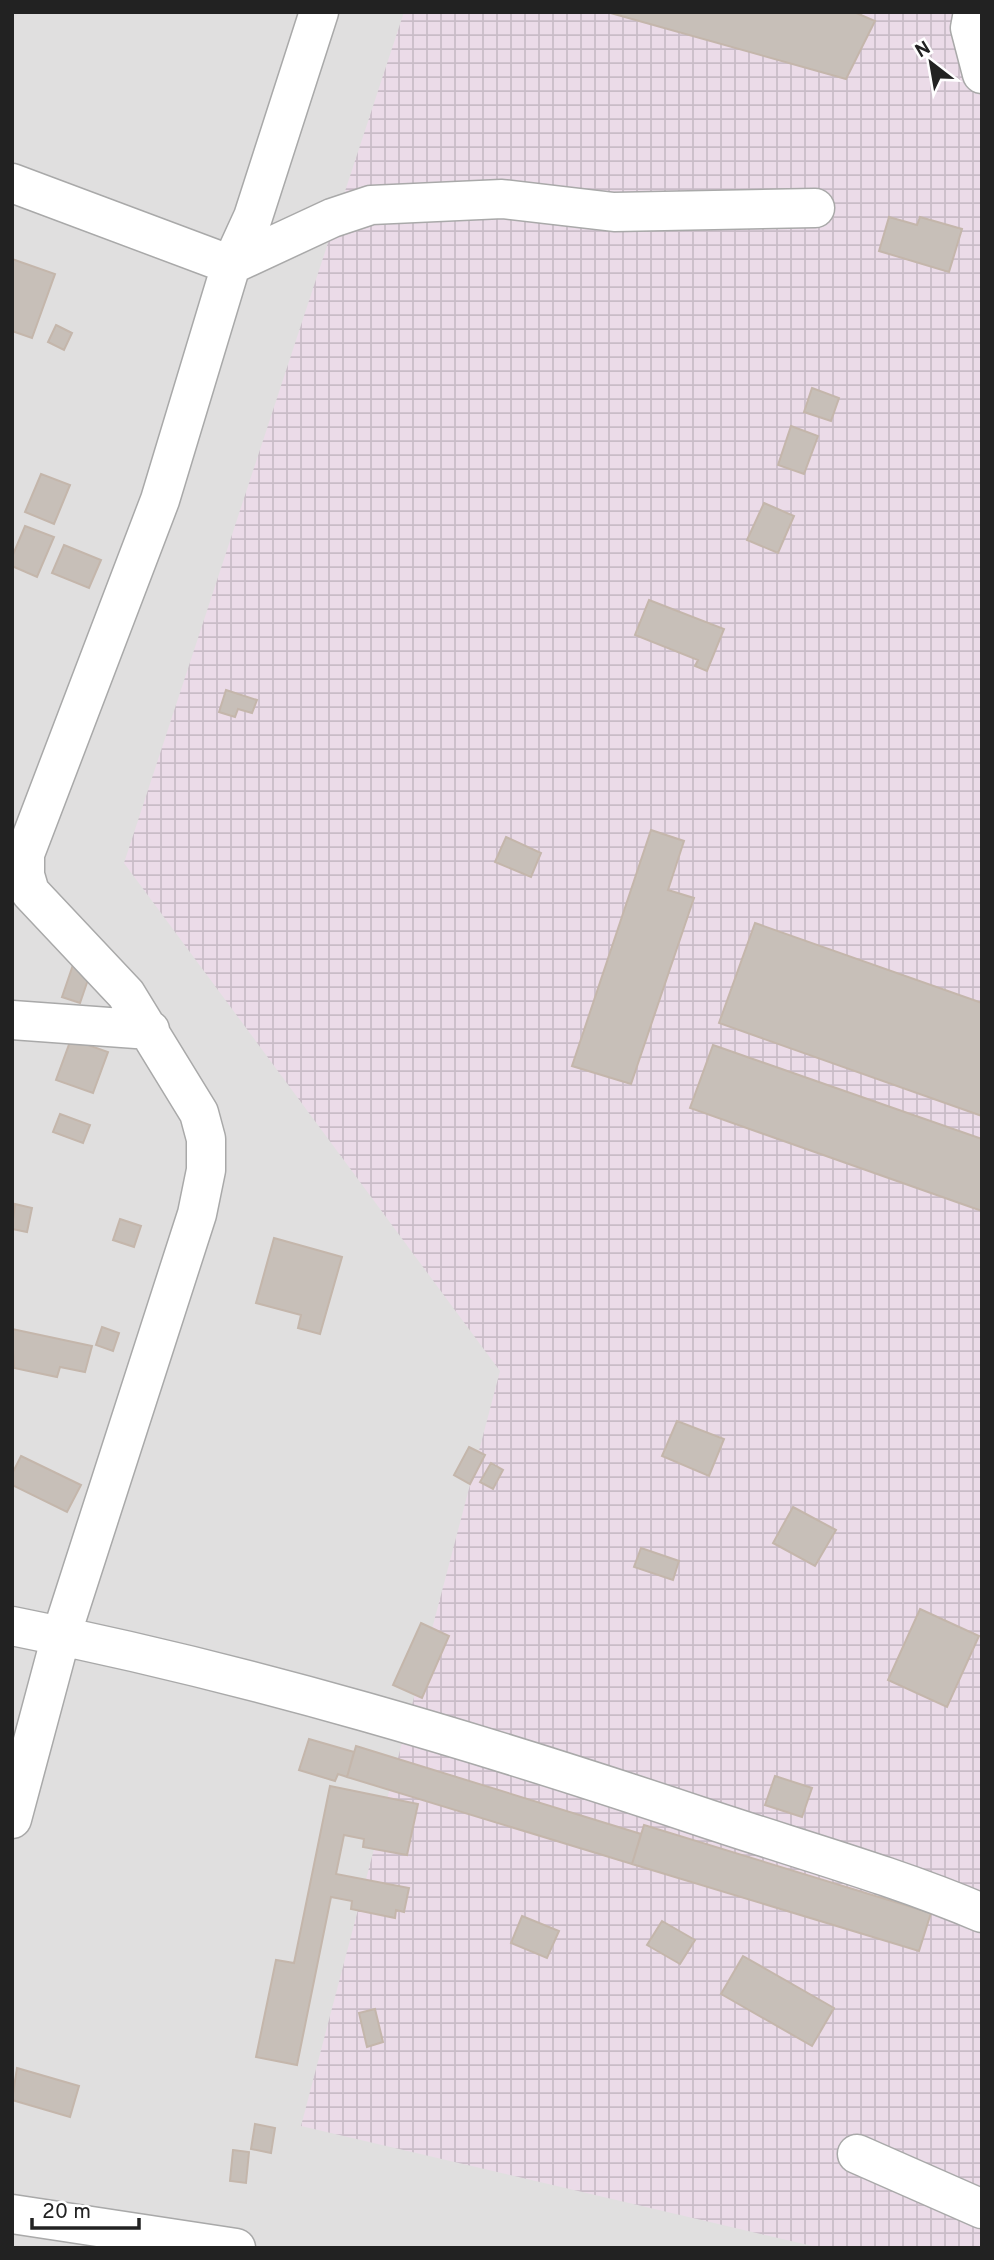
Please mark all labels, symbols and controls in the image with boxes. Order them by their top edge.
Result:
north arrow [896,28,966,98]
text: N [911,36,935,64]
scale bar [32,2186,138,2230]
text: 20 m [42,2199,91,2226]

